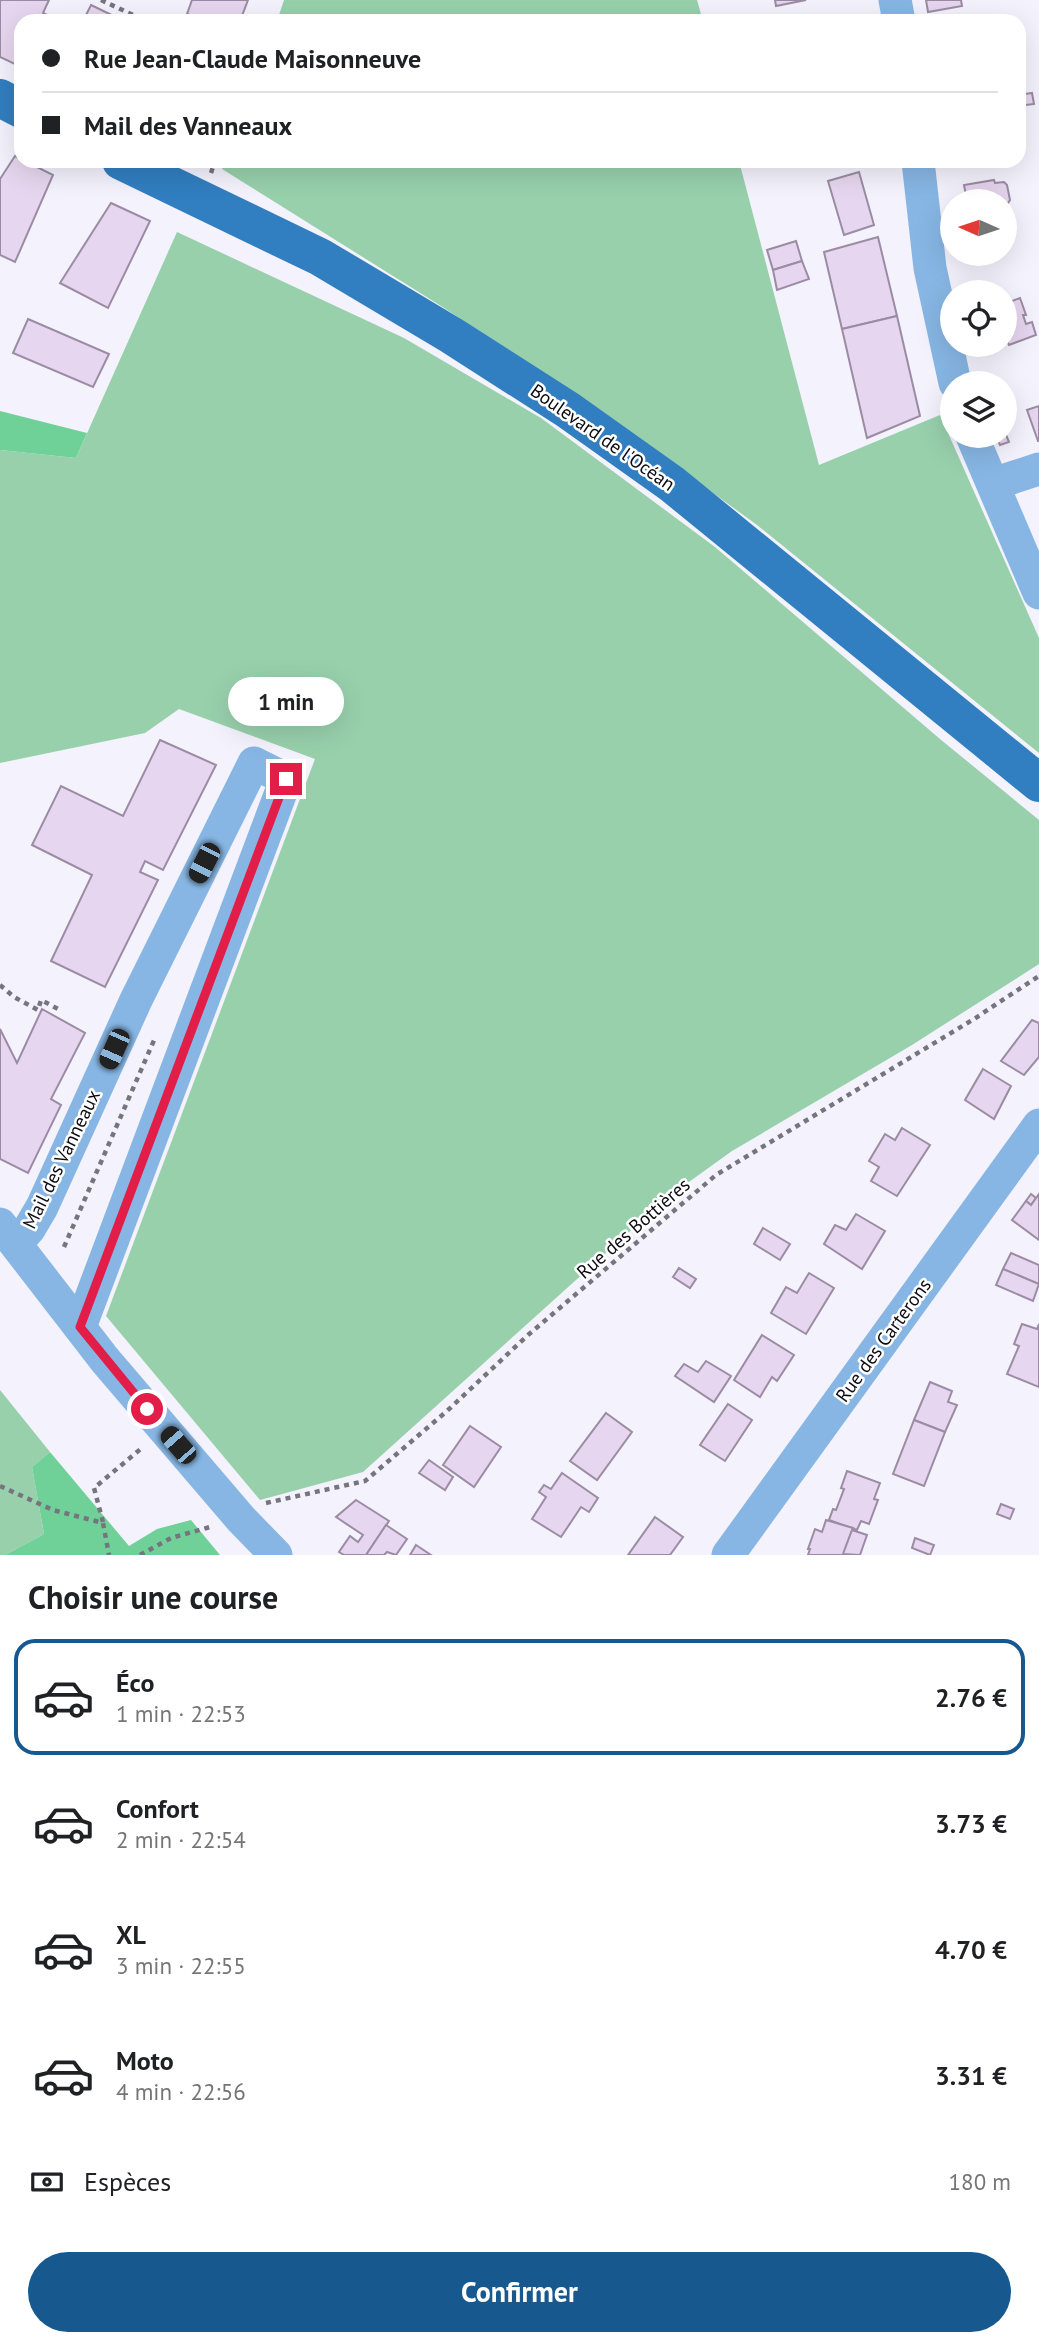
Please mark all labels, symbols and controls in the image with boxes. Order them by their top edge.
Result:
text: Rue Jean-Claude Maisonneuve [84,42,421,75]
text: Mail des Vanneaux [84,109,292,142]
north arrow [940,189,1017,266]
map controls [940,189,1017,448]
button: locate [940,280,1017,357]
button: layers [940,371,1017,448]
street label: Boulevard de l'Océan [526,378,680,496]
callout: 1 min [228,678,344,726]
text: 1 min [258,687,314,716]
route end [270,763,302,795]
car [186,840,223,886]
car [96,1026,133,1072]
street label: Mail des Vanneaux [17,1085,105,1232]
street label: Rue des Bottières [572,1172,694,1284]
street label: Rue des Carterons [830,1274,936,1406]
route start [131,1393,163,1425]
car [157,1422,200,1468]
text: Choisir une course [28,1576,278,1618]
icon: car [32,1666,95,1729]
text: Éco [116,1666,154,1699]
text: 2.76 € [935,1681,1007,1714]
text: 1 min · 22:53 [116,1699,246,1728]
icon: car [32,1792,95,1855]
text: Confort [116,1792,199,1825]
text: 3.73 € [935,1807,1007,1840]
text: 2 min · 22:54 [116,1825,246,1854]
icon: car [32,1918,95,1981]
text: XL [116,1918,146,1951]
text: 4.70 € [935,1933,1007,1966]
text: 3 min · 22:55 [116,1951,246,1980]
icon: car [32,2044,95,2107]
text: Moto [116,2044,174,2077]
text: 3.31 € [935,2059,1007,2092]
text: 4 min · 22:56 [116,2077,246,2106]
icon: cash [28,2163,66,2201]
text: Espèces [84,2165,171,2198]
text: 180 m [949,2167,1011,2196]
button: Confirmer [28,2252,1011,2332]

